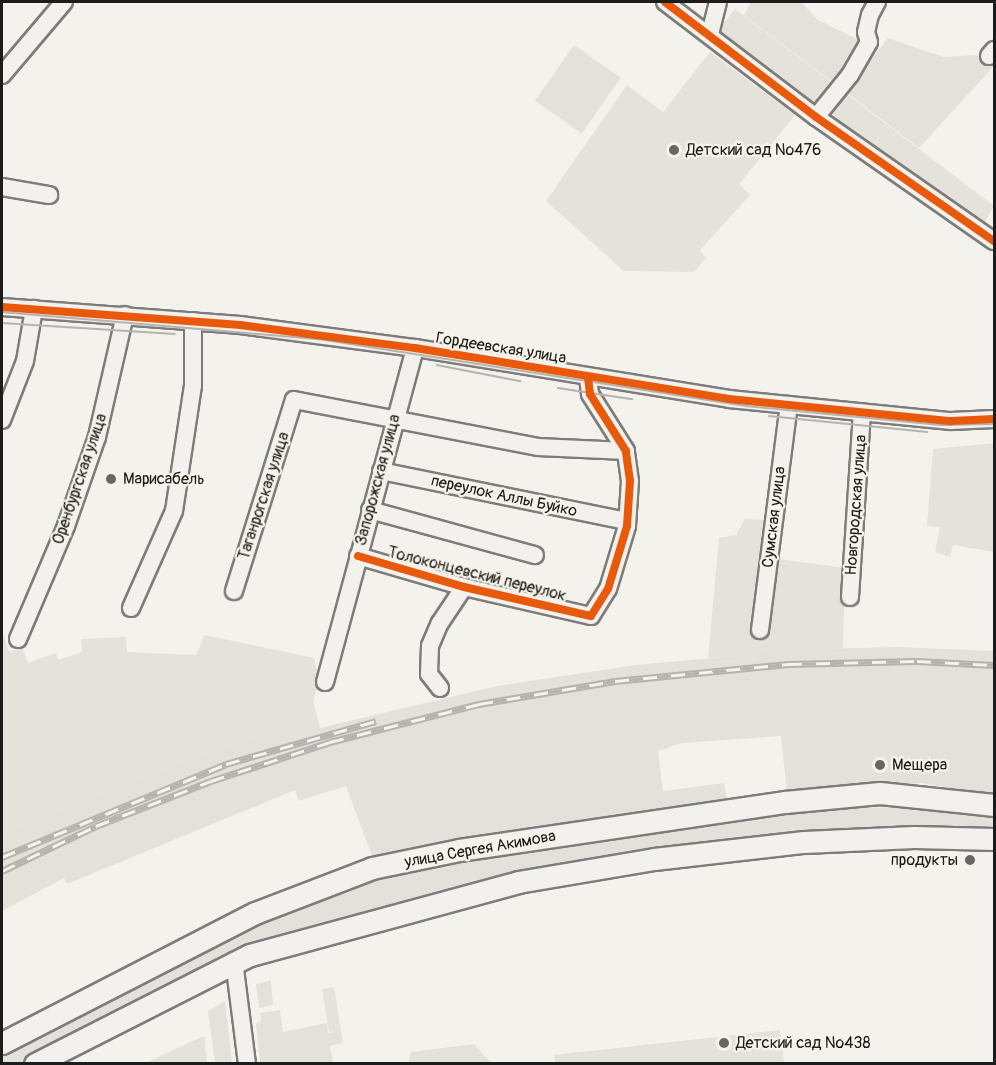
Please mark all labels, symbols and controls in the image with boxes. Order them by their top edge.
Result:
place label: Детский сад №476 [686,140,821,160]
marker: Детский сад №476 [667,143,681,157]
street label: Гордеевская улица [434,328,568,368]
street label: Оренбургская улица [49,411,111,547]
street label: Запорожская улица [351,412,405,548]
street label: Таганрогская улица [234,430,294,562]
street label: Новгородская улица [842,434,870,576]
street label: Сумская улица [758,465,790,569]
place label: Марисабель [123,469,205,489]
street label: переулок Аллы Буйко [429,471,579,521]
marker: Марисабель [104,472,118,486]
street label: Толоконцевский переулок [386,543,568,605]
place label: Мещера [892,755,947,775]
marker: Мещера [873,758,887,772]
street label: улица Сергея Акимова [403,826,557,872]
place label: продукты [891,850,958,870]
marker: продукты [963,853,977,867]
place label: Детский сад №438 [736,1033,870,1053]
marker: Детский сад №438 [717,1036,731,1050]

